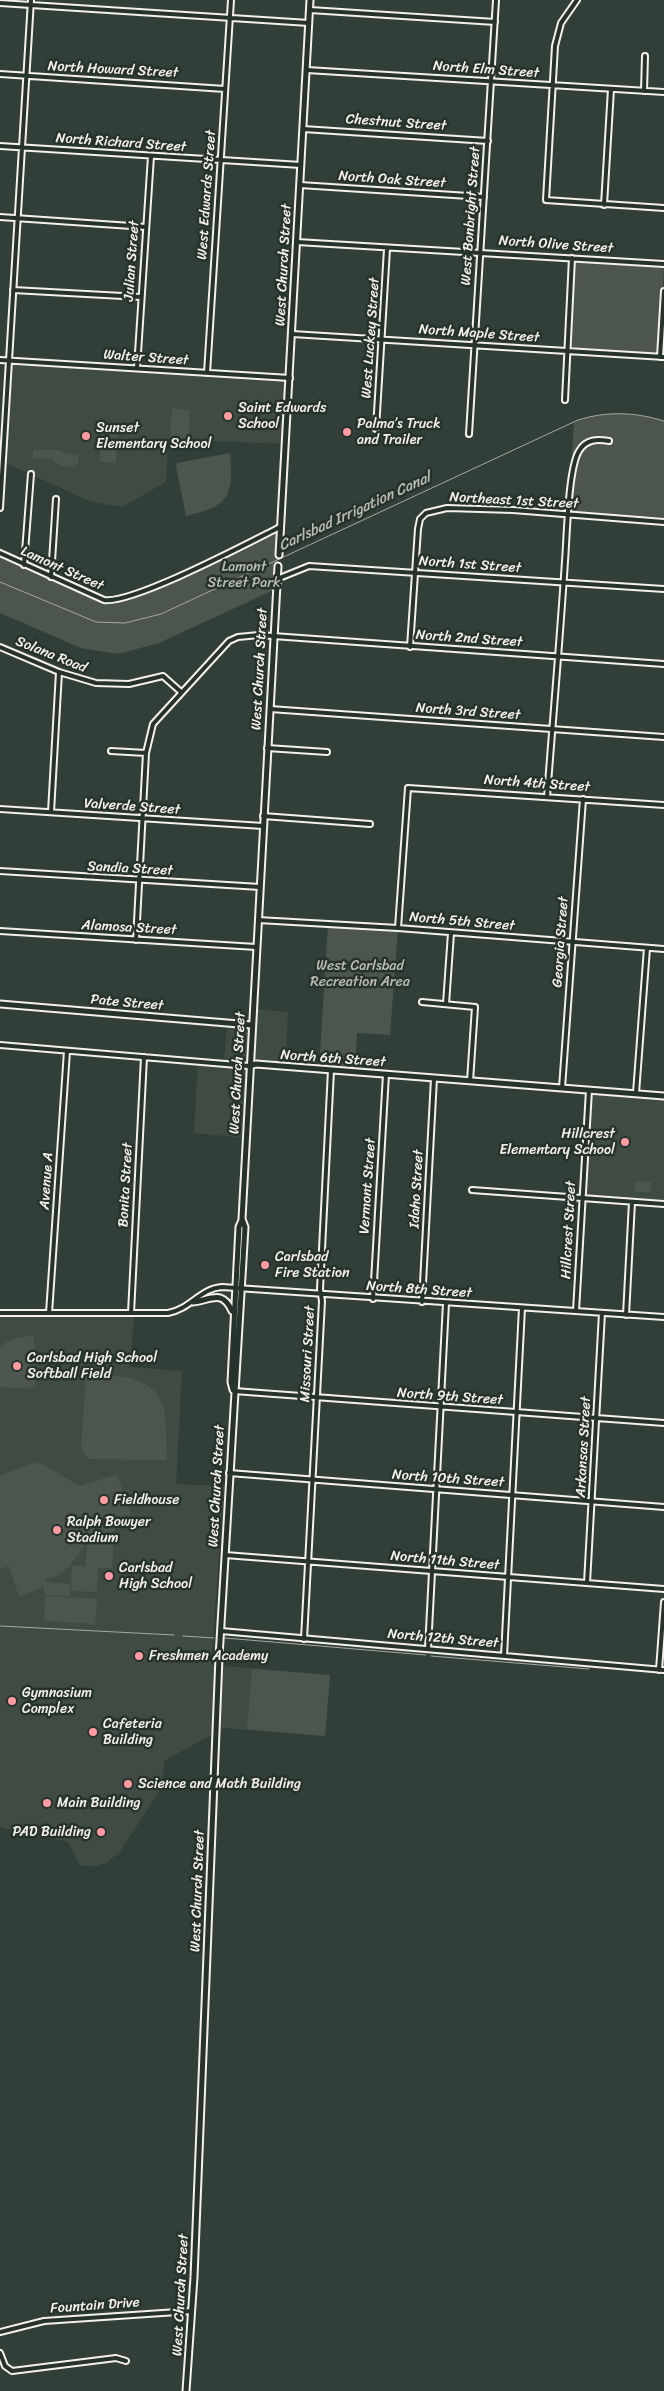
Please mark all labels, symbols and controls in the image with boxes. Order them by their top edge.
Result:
street label: North Howard Street [47,58,179,82]
street label: North Elm Street [432,58,540,82]
street label: Chestnut Street [345,111,447,135]
street label: North Richard Street [55,130,187,156]
street label: West Edwards Street [194,130,220,260]
street label: West Bonbright Street [458,146,484,286]
street label: North Oak Street [338,168,446,192]
street label: West Church Street [272,204,296,326]
street label: Julian Street [121,220,143,302]
street label: North Olive Street [498,233,614,257]
street label: West Luckey Street [358,277,384,399]
street label: North Maple Street [418,321,540,347]
street label: Walter Street [103,347,189,369]
place label: Saint Edwards School [238,400,326,432]
marker: Saint Edwards School [222,410,234,422]
place label: Palma’s Truck and Trailer [357,416,441,448]
place label: Sunset Elementary School [96,420,212,452]
marker: Palma’s Truck and Trailer [341,426,353,438]
marker: Sunset Elementary School [80,430,92,442]
water label: Carlsbad Irrigation Canal [276,469,434,555]
street label: Northeast 1st Street [449,489,579,513]
street label: Lamont Street [18,543,106,595]
street label: North 1st Street [418,553,522,577]
park label: Lamont Street Park [207,559,281,592]
street label: West Church Street [248,608,272,730]
street label: North 2nd Street [415,627,523,651]
street label: Solana Road [13,633,89,677]
street label: North 3rd Street [415,700,521,724]
street label: North 4th Street [483,772,591,796]
street label: Valverde Street [83,795,181,819]
street label: Sandia Street [87,858,173,880]
street label: Georgia Street [549,896,573,988]
street label: North 5th Street [408,909,516,935]
street label: Alamosa Street [81,917,177,939]
park label: West Carlsbad Recreation Area [310,958,410,990]
street label: Pate Street [90,991,164,1015]
street label: West Church Street [226,1012,250,1134]
street label: North 6th Street [280,1047,386,1071]
place label: Hillcrest Elementary School [499,1126,615,1158]
marker: Hillcrest Elementary School [619,1136,631,1148]
street label: Vermont Street [356,1138,380,1234]
street label: Bonita Street [115,1142,137,1228]
street label: Idaho Street [407,1149,427,1229]
street label: Avenue A [37,1152,57,1210]
street label: Hillcrest Street [558,1181,580,1279]
place label: Carlsbad Fire Station [275,1249,350,1282]
marker: Carlsbad Fire Station [259,1259,271,1271]
street label: North 8th Street [366,1278,472,1302]
street label: Missouri Street [297,1305,319,1403]
place label: Carlsbad High School Softball Field [27,1350,157,1382]
marker: Carlsbad High School Softball Field [11,1360,23,1372]
street label: North 9th Street [397,1385,503,1409]
street label: Arkansas Street [573,1396,595,1498]
street label: West Church Street [205,1425,229,1547]
street label: North 10th Street [391,1467,505,1491]
place label: Fieldhouse [114,1492,179,1508]
marker: Fieldhouse [98,1494,110,1506]
place label: Ralph Bowyer Stadium [67,1514,151,1546]
marker: Ralph Bowyer Stadium [51,1524,63,1536]
street label: North 11th Street [390,1548,500,1574]
place label: Carlsbad High School [119,1560,192,1592]
marker: Carlsbad High School [103,1570,115,1582]
street label: North 12th Street [387,1626,499,1652]
place label: Freshmen Academy [149,1648,268,1664]
marker: Freshmen Academy [133,1650,145,1662]
place label: Gymnasium Complex [22,1685,92,1718]
marker: Gymnasium Complex [6,1695,18,1707]
place label: Cafeteria Building [103,1716,162,1748]
marker: Cafeteria Building [87,1726,99,1738]
place label: Science and Math Building [138,1776,301,1792]
marker: Science and Math Building [122,1778,134,1790]
place label: Main Building [57,1795,141,1811]
marker: Main Building [41,1797,53,1809]
place label: PAD Building [12,1824,91,1840]
marker: PAD Building [95,1826,107,1838]
street label: West Church Street [187,1830,209,1952]
street label: West Church Street [169,2234,193,2356]
street label: Fountain Drive [50,2294,140,2318]

